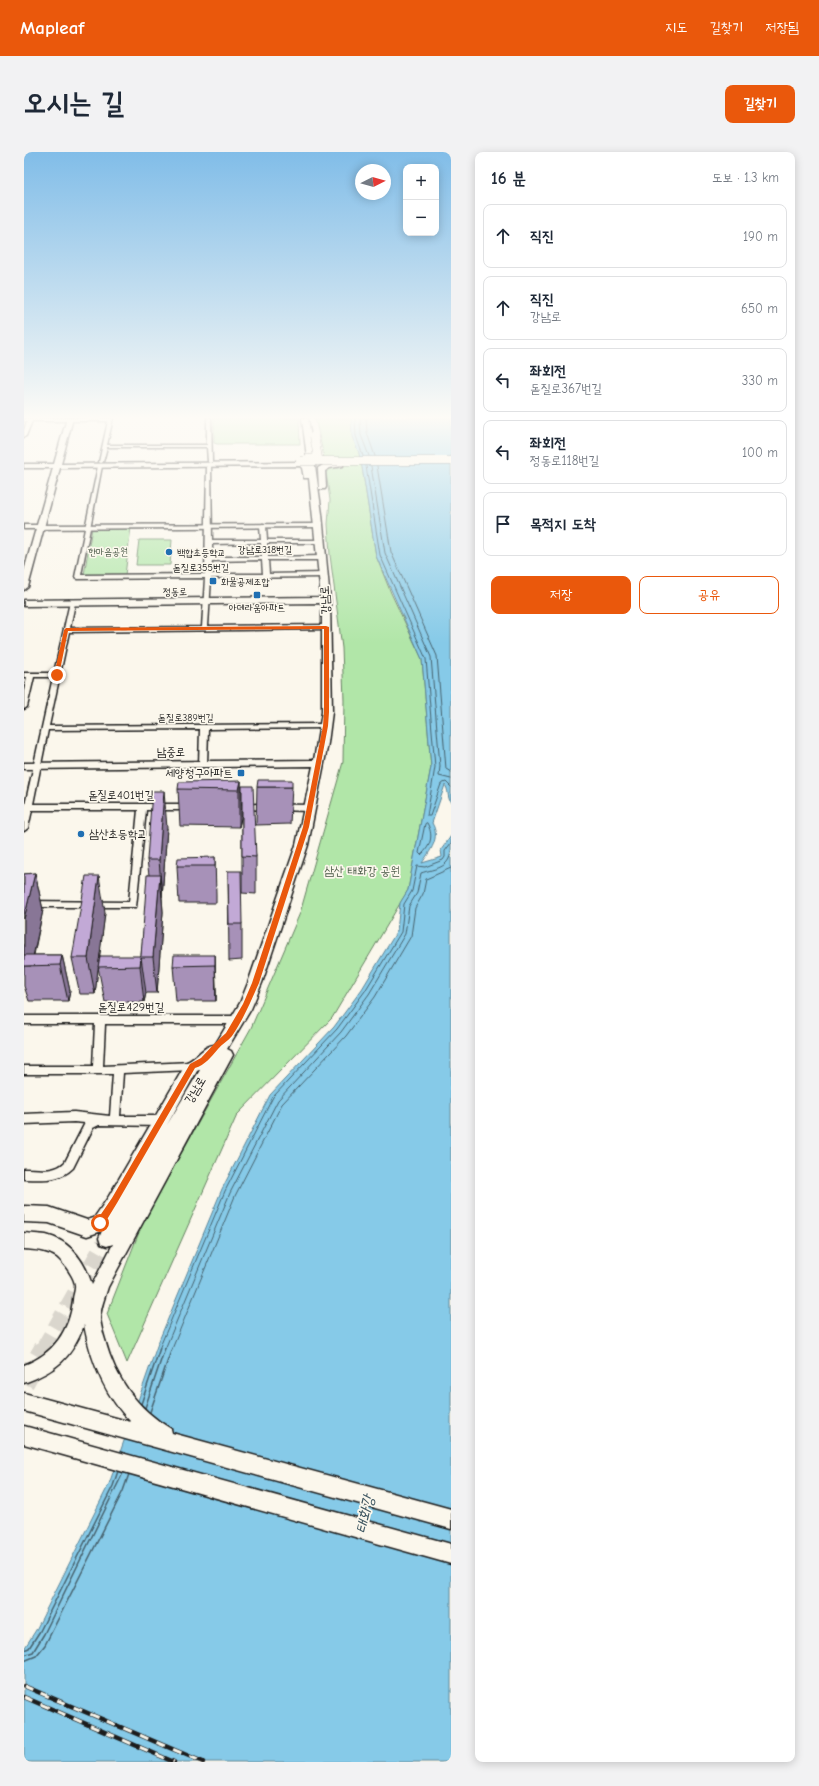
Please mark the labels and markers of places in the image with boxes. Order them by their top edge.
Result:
marker: 백합초등학교 [164,547,174,557]
place label: 백합초등학교 [177,547,225,559]
marker: 화물공제조합 [208,576,218,586]
place label: 화물공제조합 [221,576,270,588]
marker: 아데라움아파트 [252,590,262,600]
place label: 아데라움아파트 [229,602,285,614]
place label: 세양청구아파트 [165,766,233,780]
marker: 세양청구아파트 [236,768,246,778]
place label: 삼산초등학교 [89,827,147,841]
marker: 삼산초등학교 [76,829,86,839]

